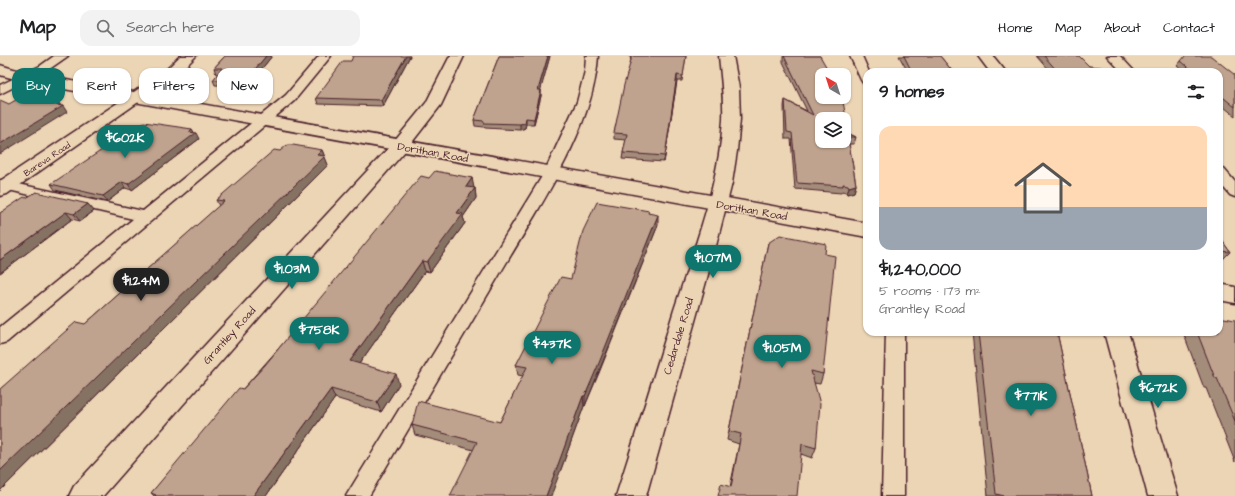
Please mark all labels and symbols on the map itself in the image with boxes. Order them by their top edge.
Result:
north arrow [815,68,851,104]
pin: $602K [97,125,153,159]
street label: Bareva Road [21,139,74,180]
street label: Dorithan Road [396,139,470,166]
street label: Dorithan Road [715,197,789,224]
pin: $1.07M [680,245,746,279]
pin: $1.03M [259,256,325,290]
pin: $1.24M [108,268,174,302]
street label: Cedardale Road [660,296,697,376]
street label: Grantley Road [200,303,260,368]
pin: $758K [291,317,347,351]
pin: $437K [524,331,580,365]
pin: $1.05M [749,335,815,369]
pin: $672K [1130,375,1186,409]
pin: $771K [1003,383,1059,417]

